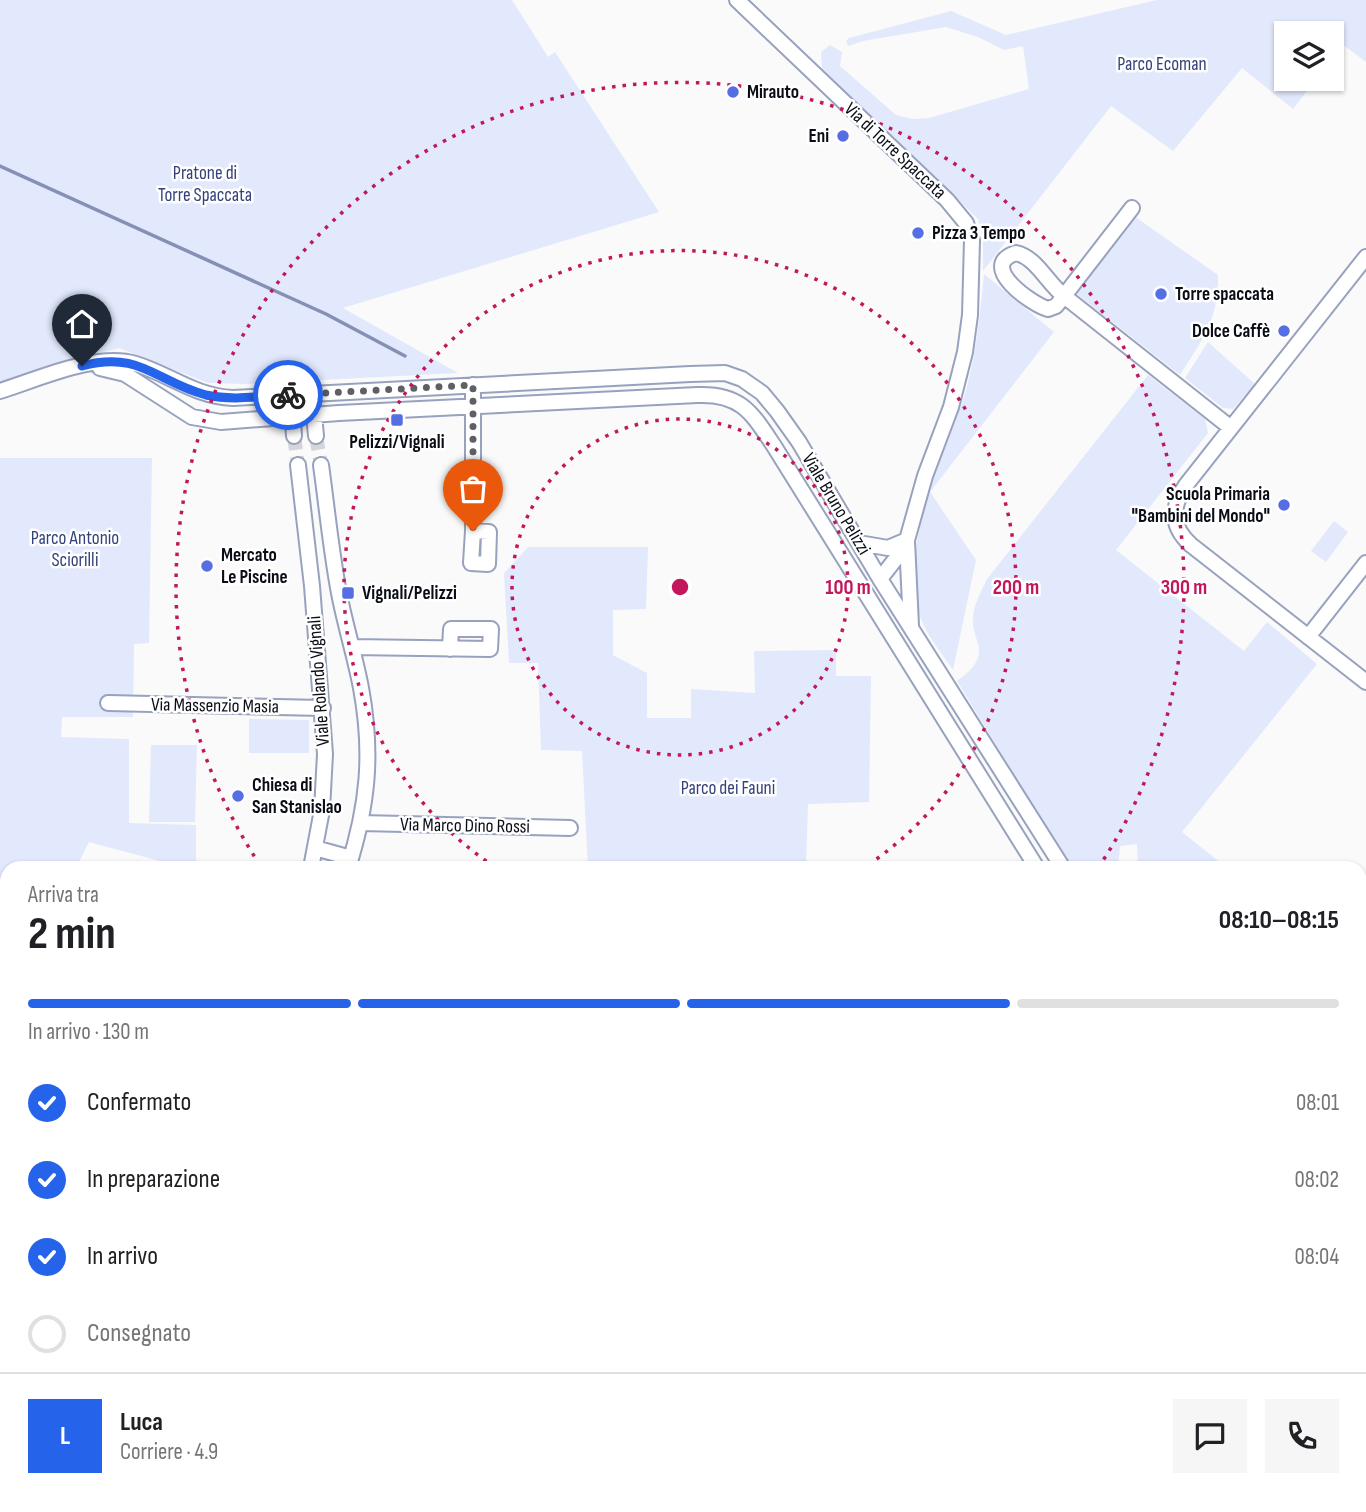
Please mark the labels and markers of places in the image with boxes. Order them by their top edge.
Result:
place label: Mirauto [747,81,799,104]
marker: Mirauto [725,84,741,100]
place label: Eni [808,125,829,148]
marker: Eni [835,128,851,144]
place label: Pizza 3 Tempo [932,222,1026,245]
marker: Pizza 3 Tempo [910,225,926,241]
place label: Torre spaccata [1175,283,1274,306]
marker: Torre spaccata [1153,286,1169,302]
pin [52,294,112,366]
place label: Dolce Caffè [1192,320,1270,343]
marker: Dolce Caffè [1276,323,1292,339]
marker: Pelizzi/Vignali [389,412,405,428]
place label: Pelizzi/Vignali [349,431,445,454]
pin [443,459,503,531]
place label: Scuola Primaria "Bambini del Mondo" [1132,483,1270,528]
marker: Scuola Primaria "Bambini del Mondo" [1276,497,1292,513]
place label: Mercato Le Piscine [221,544,288,589]
marker: Mercato Le Piscine [199,558,215,574]
centre of rings [668,575,692,599]
place label: Vignali/Pelizzi [362,582,457,605]
marker: Vignali/Pelizzi [340,585,356,601]
place label: Chiesa di San Stanislao [252,774,342,819]
marker: Chiesa di San Stanislao [230,788,246,804]

